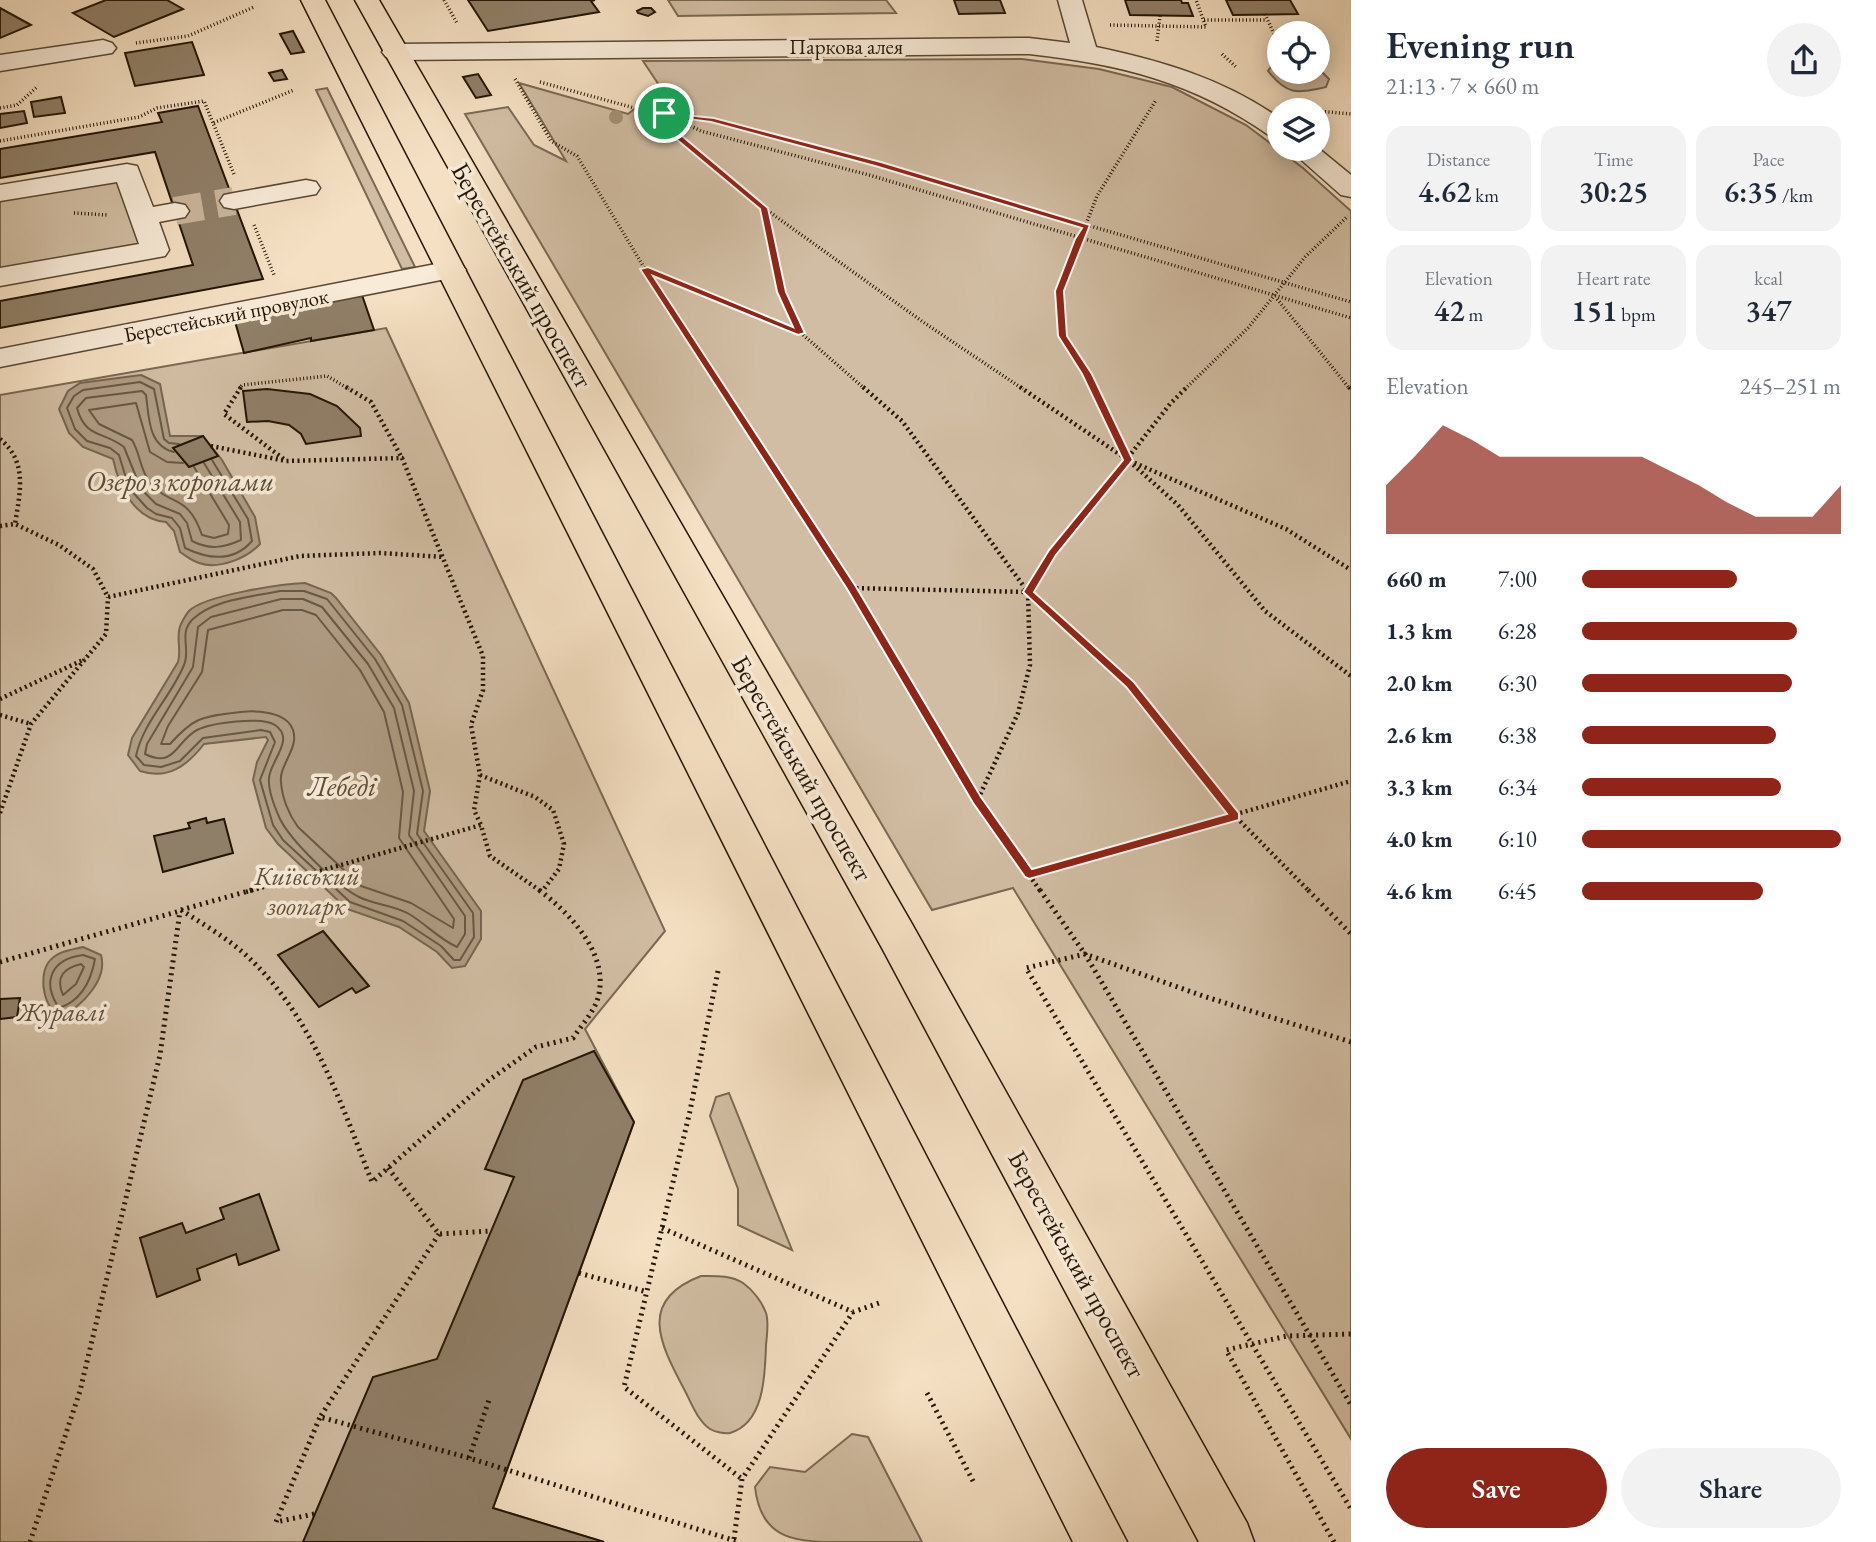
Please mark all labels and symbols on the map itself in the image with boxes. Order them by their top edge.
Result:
street label: Паркова алея [789,33,903,60]
pin [634,83,694,143]
street label: Берестейський проспект [443,156,601,394]
street label: Берестейський провулок [121,282,331,348]
water label: Озеро з коропами [86,463,274,499]
street label: Берестейський проспект [723,649,881,887]
water label: Лебеді [306,768,378,804]
park label: Київський зоопарк [253,859,360,923]
park label: Журавлі [16,995,107,1029]
street label: Берестейський проспект [1000,1144,1154,1384]

